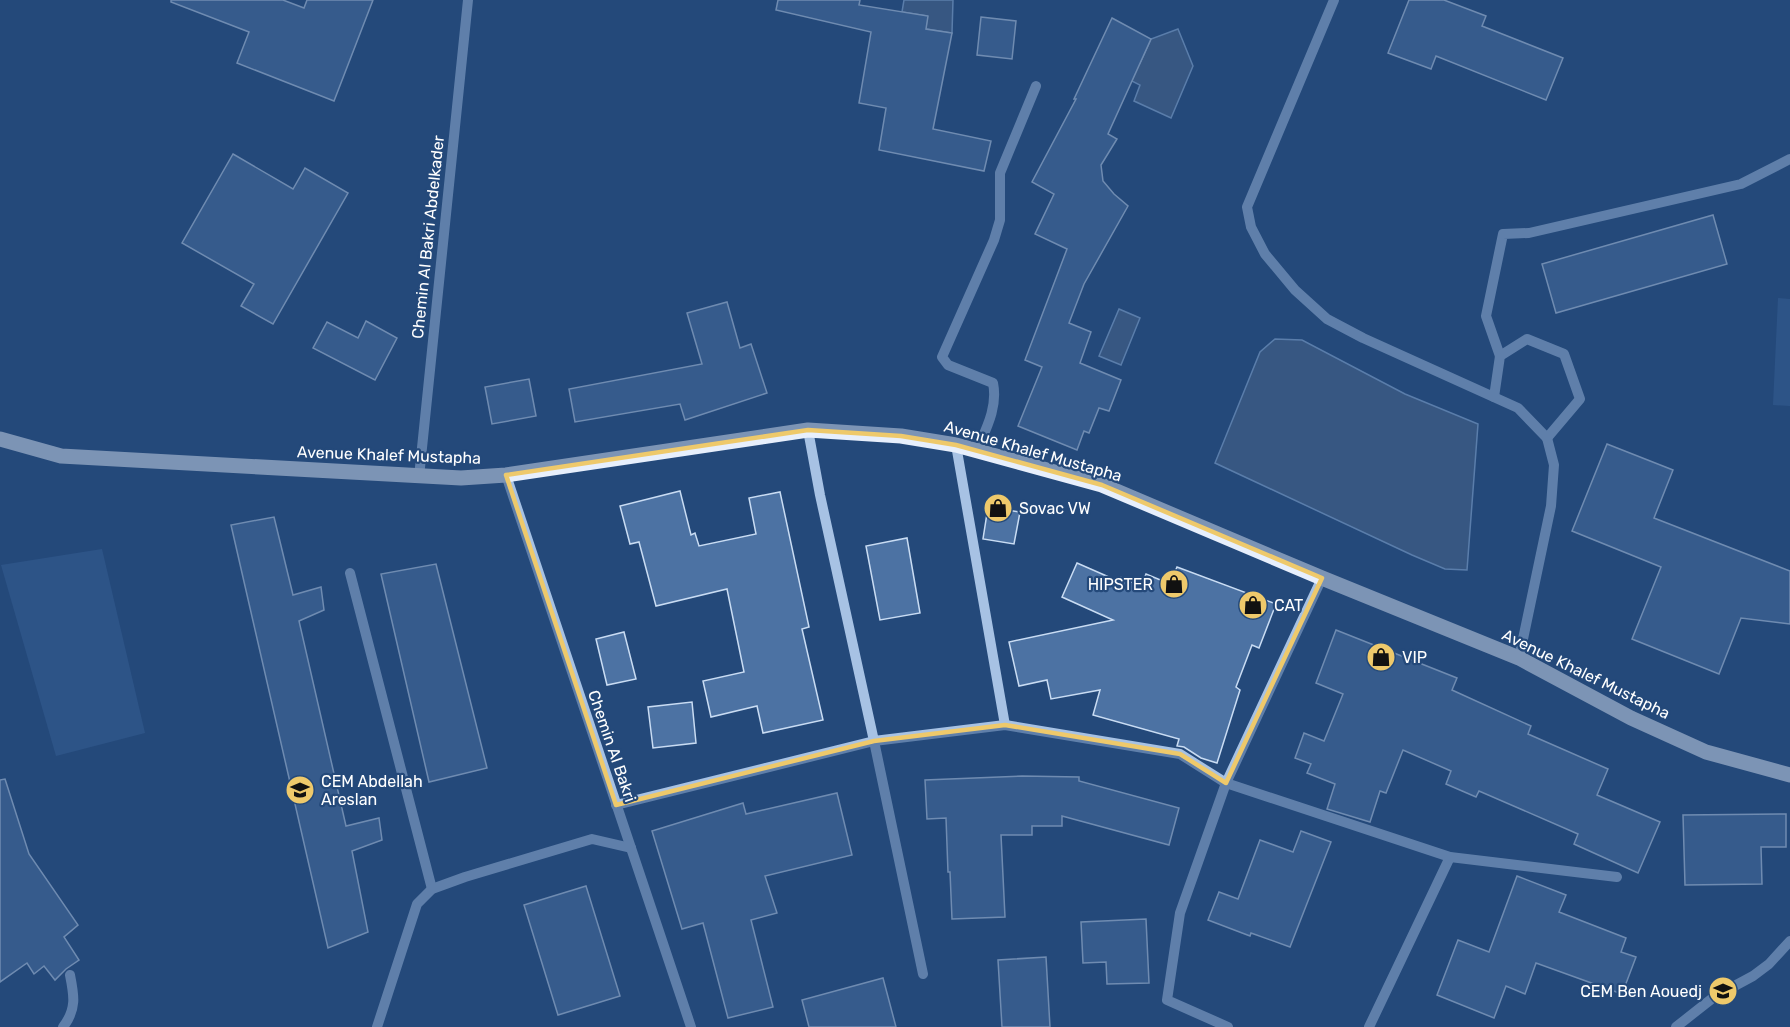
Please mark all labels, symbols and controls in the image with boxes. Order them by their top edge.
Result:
street label: Chemin Al Bakri Abdelkader [408,134,448,340]
street label: Avenue Khalef Mustapha [942,416,1124,486]
street label: Avenue Khalef Mustapha [297,442,481,468]
shop icon: Sovac VW [982,492,1014,524]
place label: Sovac VW [1019,499,1091,518]
shop icon: HIPSTER [1158,568,1190,600]
place label: HIPSTER [1088,575,1153,594]
shop icon: CAT [1237,589,1269,621]
place label: CAT [1274,596,1303,615]
street label: Avenue Khalef Mustapha [1499,625,1673,723]
shop icon: VIP [1365,641,1397,673]
place label: VIP [1402,648,1427,667]
street label: Chemin Al Bakri [584,688,640,804]
place label: CEM Abdellah Areslan [321,772,423,809]
school or university icon: CEM Abdellah Areslan [284,774,316,806]
school or university icon: CEM Ben Aouedj [1707,975,1739,1007]
place label: CEM Ben Aouedj [1580,982,1702,1001]

